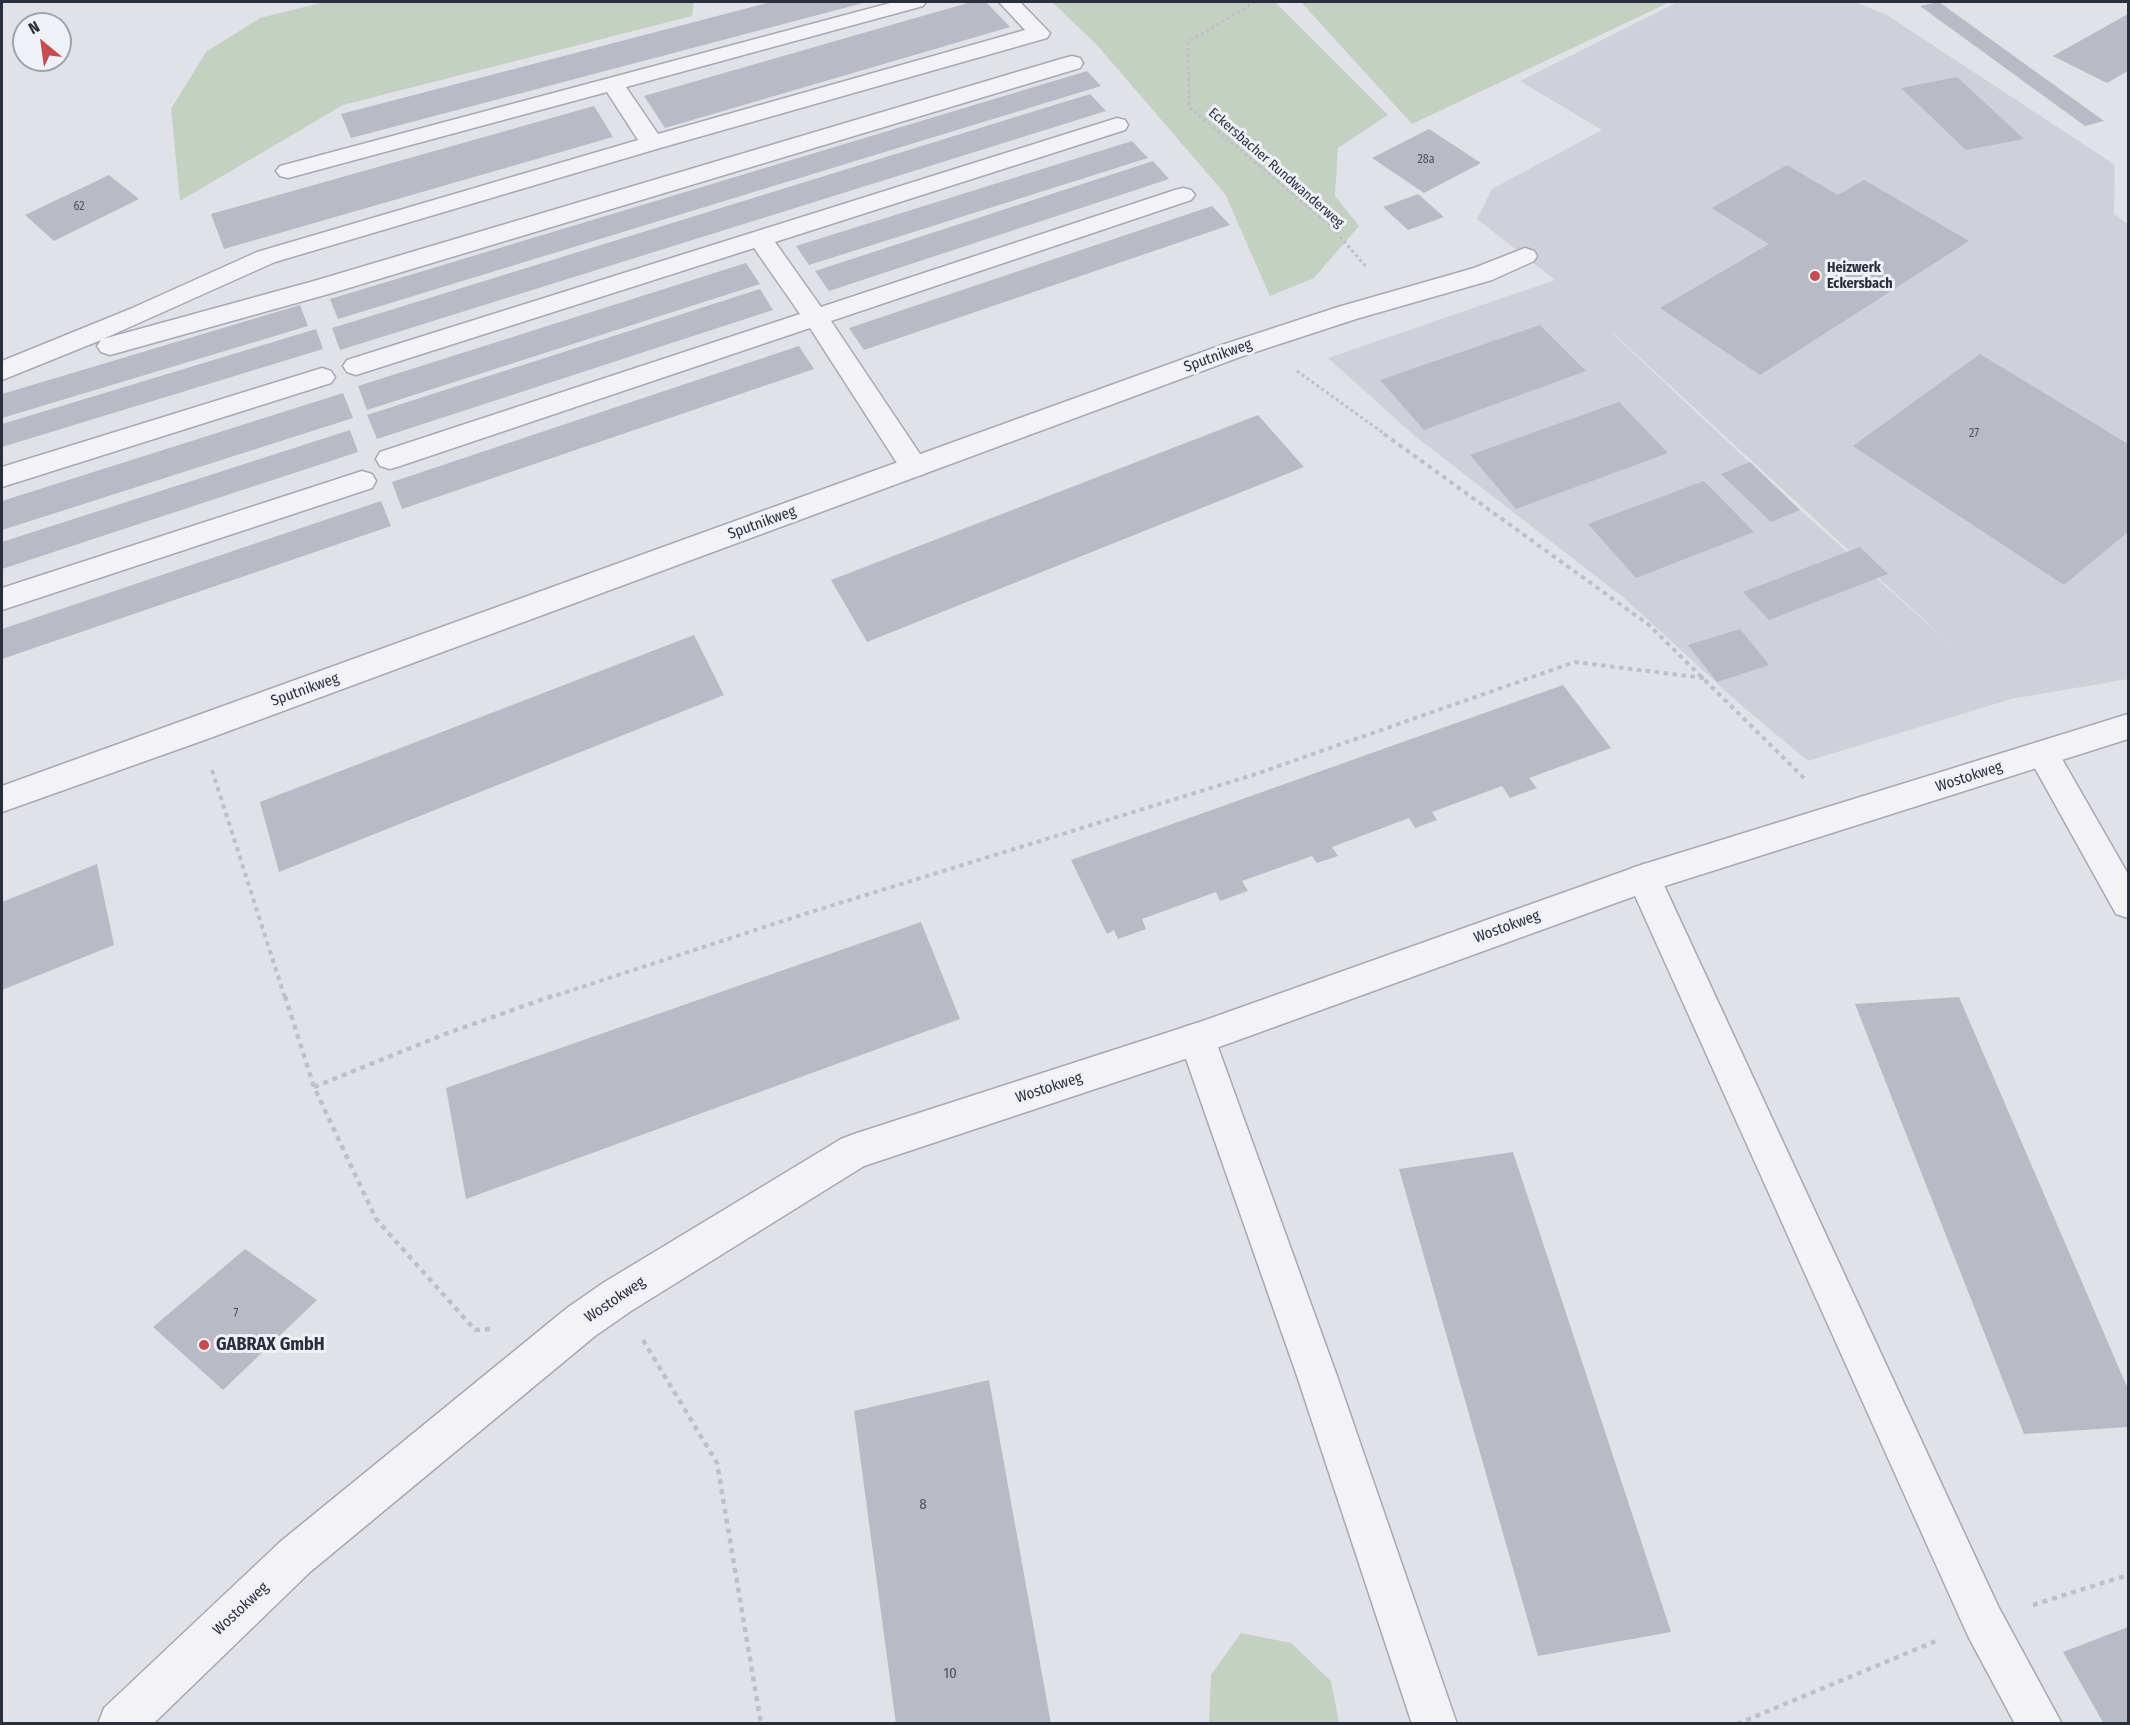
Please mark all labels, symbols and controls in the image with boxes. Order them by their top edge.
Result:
north arrow [12,12,72,72]
text: N [25,17,43,38]
street label: Eckersbacher Rundwanderweg [1205,105,1347,231]
house number: 28a [1417,153,1435,167]
house number: 62 [73,200,85,214]
place label: Heizwerk Eckersbach [1827,260,1893,292]
marker: Heizwerk Eckersbach [1808,269,1822,283]
street label: Sputnikweg [1182,335,1254,377]
house number: 27 [1969,427,1979,441]
street label: Sputnikweg [726,502,798,544]
street label: Sputnikweg [269,669,341,711]
street label: Wostokweg [1933,758,2005,796]
street label: Wostokweg [1471,907,1543,947]
street label: Wostokweg [1013,1069,1085,1107]
street label: Wostokweg [581,1273,649,1327]
house number: 7 [234,1307,238,1321]
place label: GABRAX GmbH [216,1334,325,1356]
marker: GABRAX GmbH [197,1338,211,1352]
house number: 8 [919,1496,927,1514]
street label: Wostokweg [210,1579,272,1639]
house number: 10 [943,1665,957,1683]

